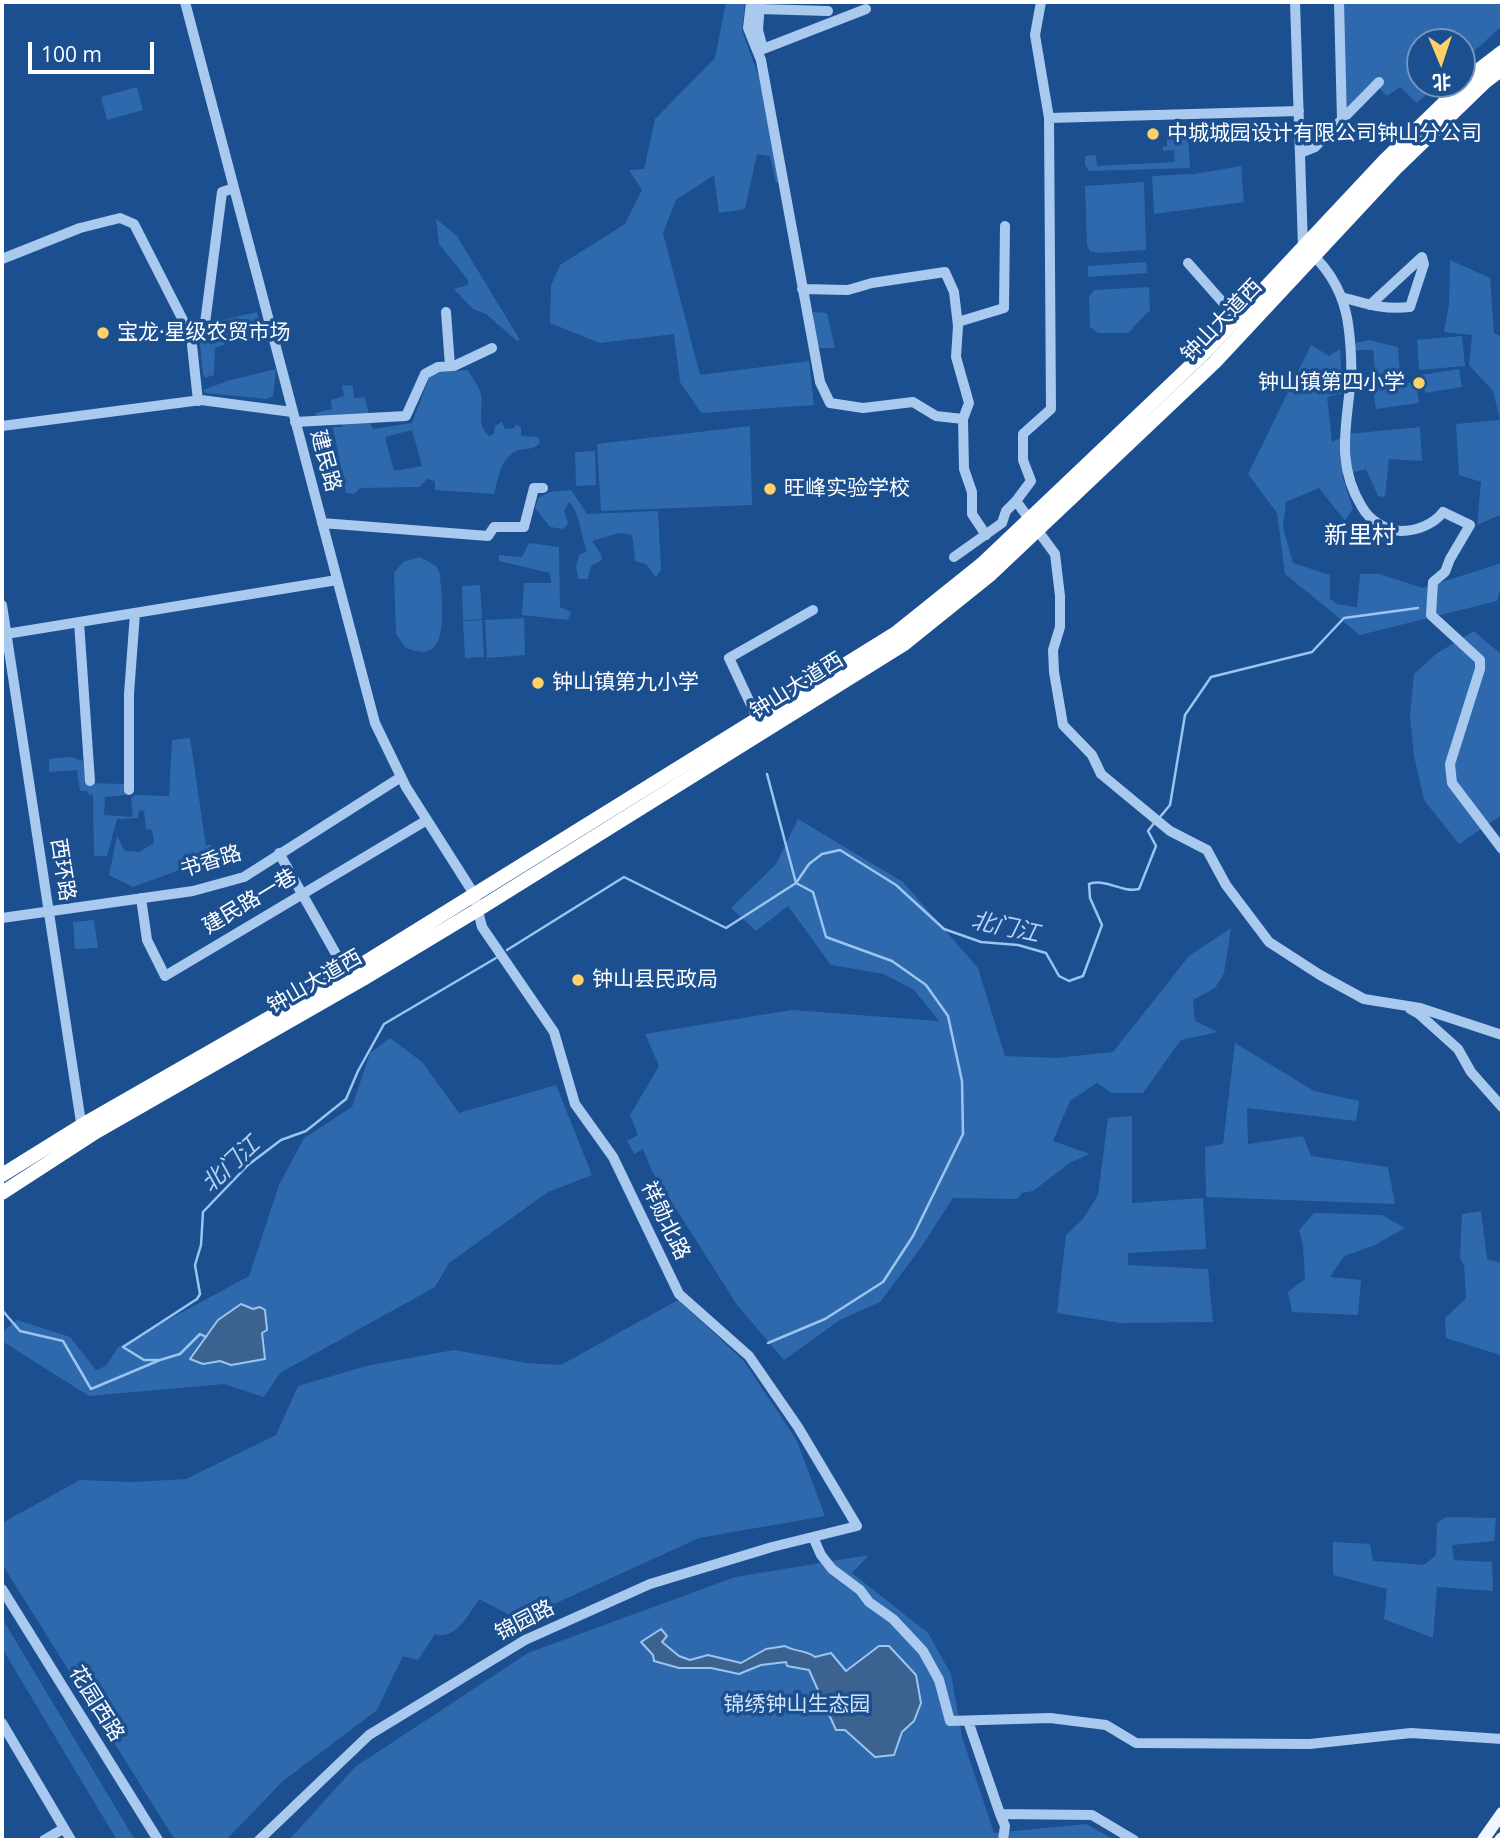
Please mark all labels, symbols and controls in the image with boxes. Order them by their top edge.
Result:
scale bar [32,28,158,72]
north arrow [1406,28,1476,98]
text: 100 m [41,40,102,68]
text: 北 [1432,69,1452,95]
place label: 中城城园设计有限公司钟山分公司 [1167,121,1482,147]
marker: 中城城园设计有限公司钟山分公司 [1145,126,1161,142]
street label: 钟山大道西 [1176,274,1268,368]
place label: 宝龙·星级农贸市场 [117,320,291,346]
marker: 宝龙·星级农贸市场 [95,325,111,341]
place label: 钟山镇第四小学 [1258,370,1405,396]
marker: 钟山镇第四小学 [1411,375,1427,391]
street label: 建民路 [305,427,345,495]
place label: 旺峰实验学校 [784,476,910,502]
marker: 旺峰实验学校 [762,481,778,497]
district label: 新里村 [1324,522,1396,550]
street label: 钟山大道西 [746,647,848,725]
place label: 钟山镇第九小学 [552,670,699,696]
marker: 钟山镇第九小学 [530,675,546,691]
street label: 西环路 [45,837,79,903]
street label: 书香路 [177,841,245,883]
street label: 建民路一巷 [199,864,301,940]
water label: 北门江 [968,907,1042,949]
street label: 钟山大道西 [263,945,367,1019]
place label: 钟山县民政局 [592,967,718,993]
marker: 钟山县民政局 [570,972,586,988]
water label: 北门江 [196,1131,266,1199]
street label: 祥勋北路 [635,1178,695,1264]
street label: 锦园路 [491,1595,559,1647]
street label: 花园西路 [63,1662,129,1746]
park label: 锦绣钟山生态园 [724,1692,870,1718]

